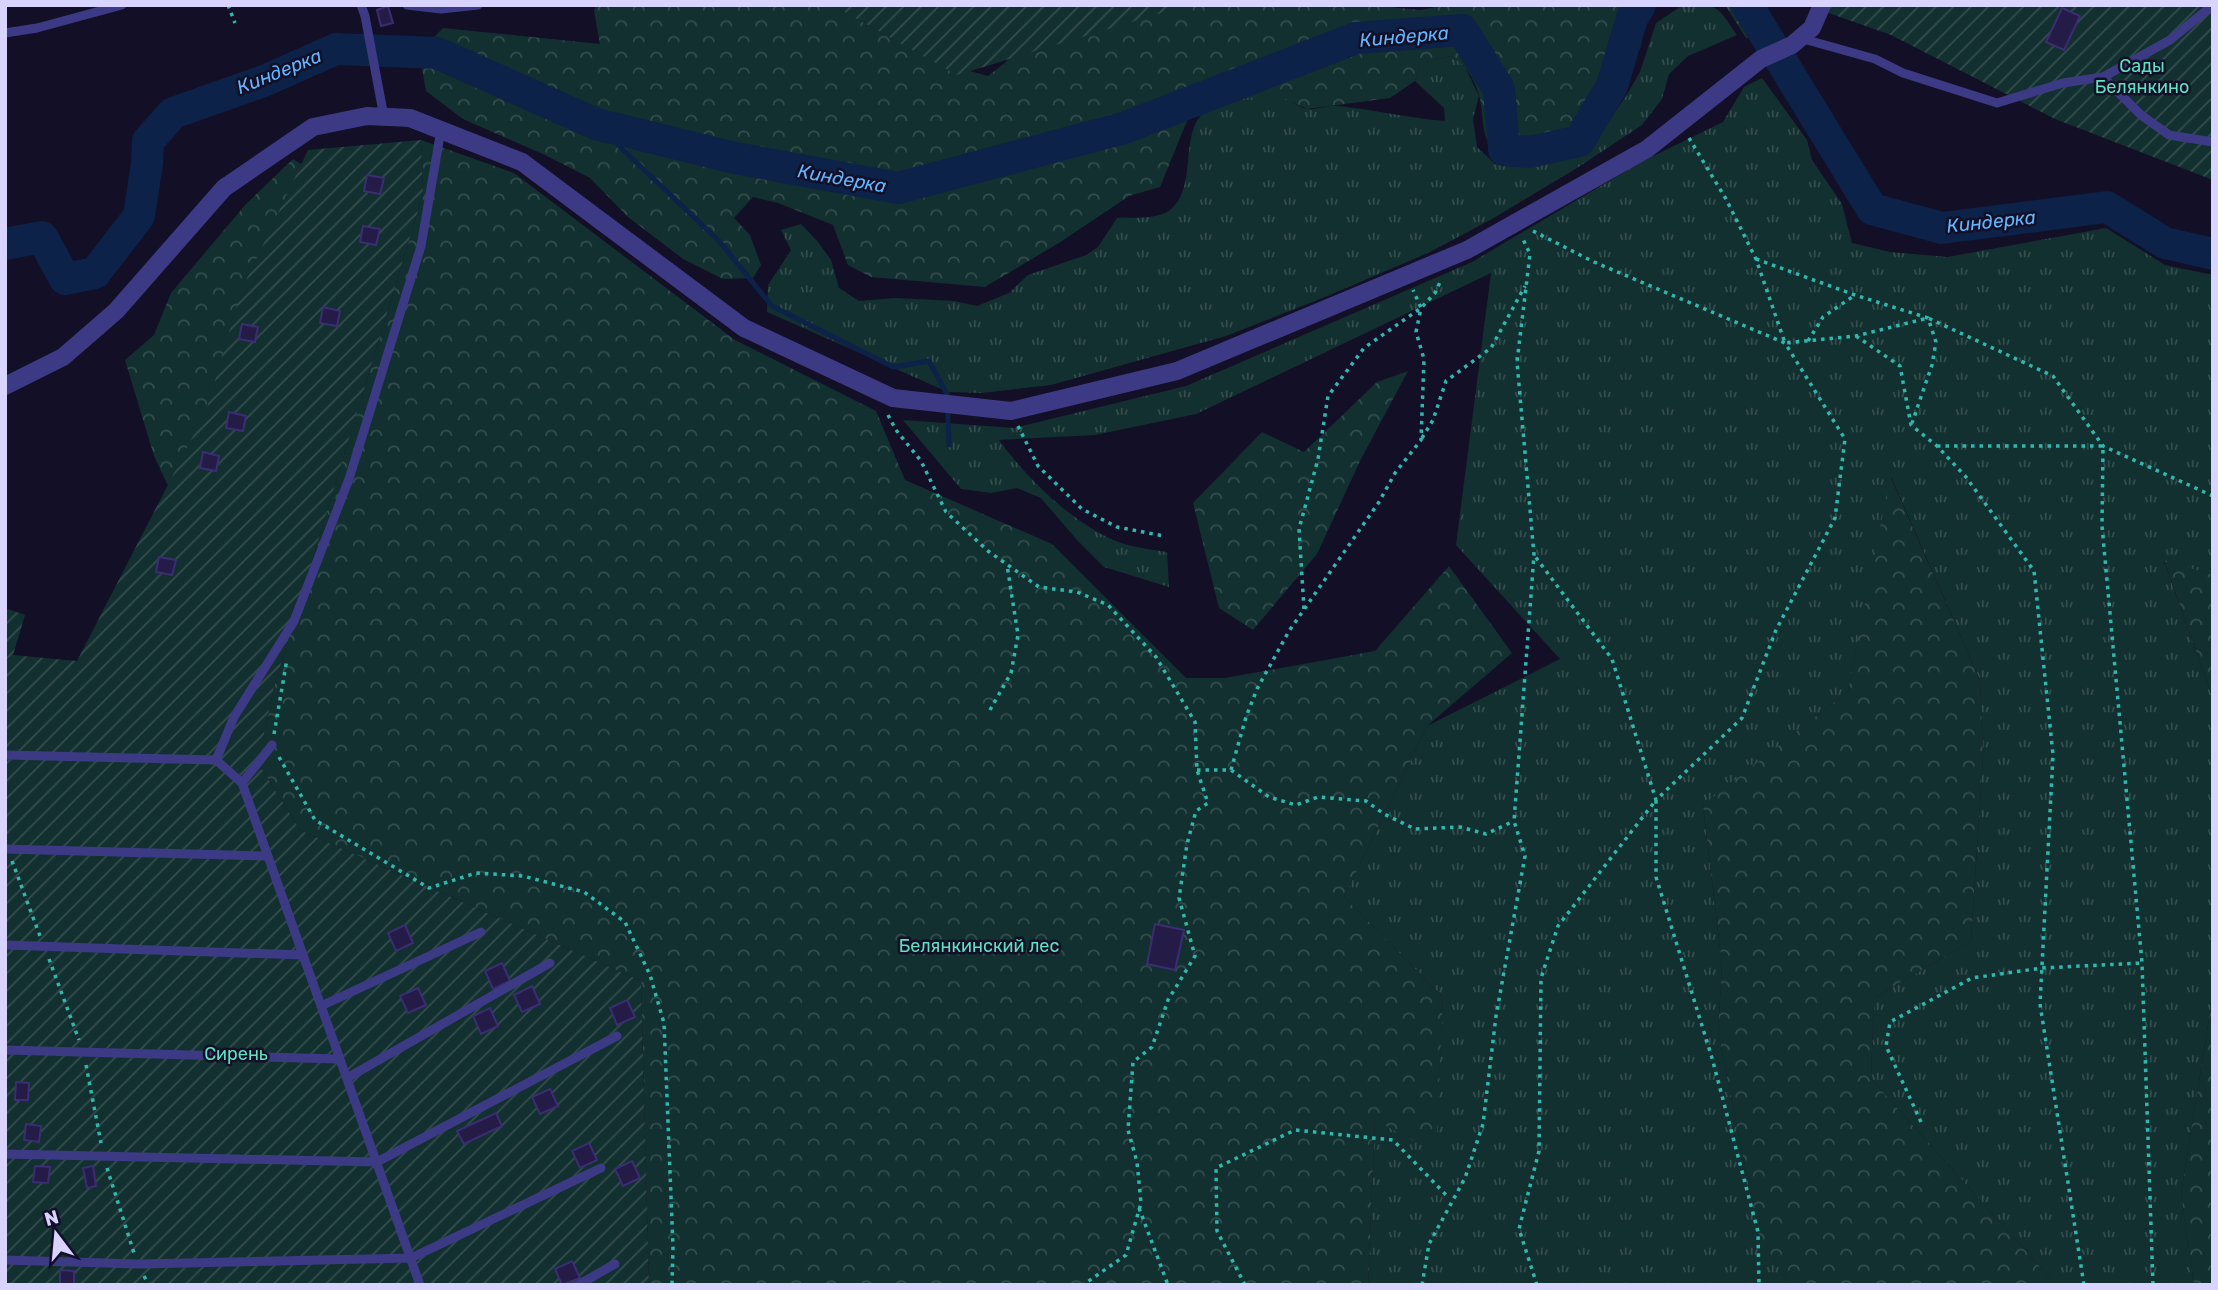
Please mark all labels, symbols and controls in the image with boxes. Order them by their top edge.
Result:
water label: Киндерка [1358,21,1450,52]
water label: Киндерка [233,44,325,99]
park label: Сады Белянкино [2095,55,2189,98]
water label: Киндерка [796,159,888,198]
water label: Киндерка [1945,205,2037,238]
park label: Белянкинский лес [899,935,1059,957]
park label: Сирень [204,1043,268,1065]
north arrow [21,1199,91,1269]
text: N [42,1205,61,1231]

